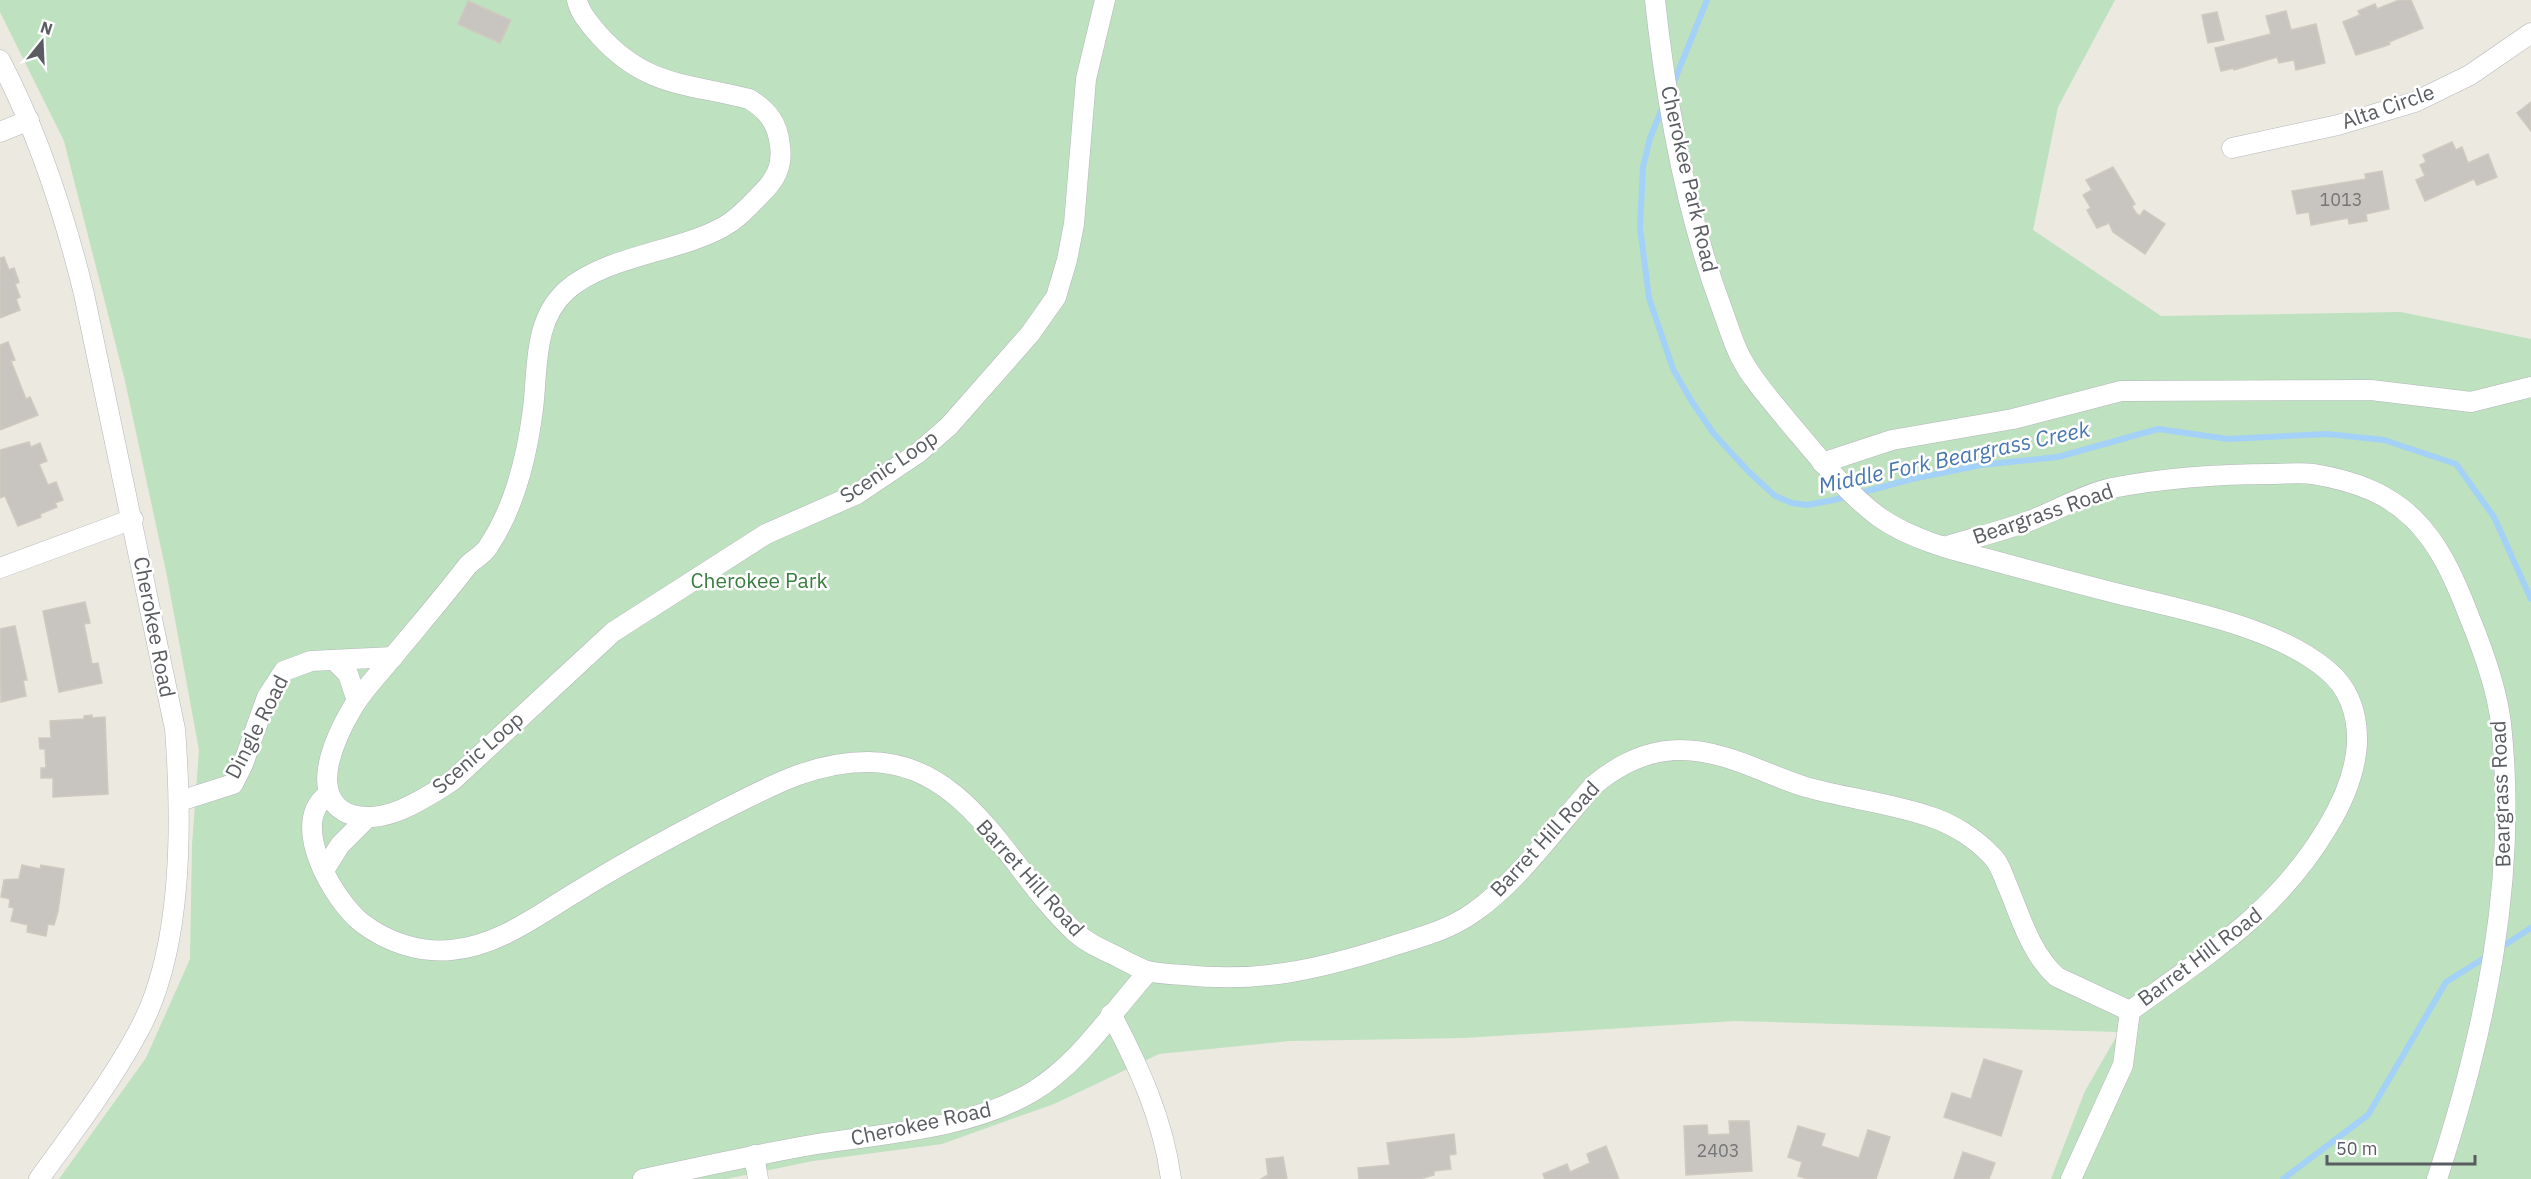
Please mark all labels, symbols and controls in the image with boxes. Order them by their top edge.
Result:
north arrow [12,12,72,72]
text: N [38,16,55,39]
street label: Alta Circle [2338,77,2438,135]
street label: Cherokee Park Road [1655,83,1725,275]
house number: 1013 [2319,188,2363,211]
water label: Middle Fork Beargrass Creek [1816,413,2093,499]
street label: Scenic Loop [834,423,943,509]
street label: Beargrass Road [1969,476,2117,550]
street label: Cherokee Road [128,554,182,700]
park label: Cherokee Park [690,566,828,594]
street label: Dingle Road [218,670,294,783]
street label: Scenic Loop [426,705,529,800]
street label: Beargrass Road [2483,720,2517,868]
street label: Barret Hill Road [1483,774,1605,902]
street label: Barret Hill Road [971,813,1091,942]
street label: Barret Hill Road [2132,900,2267,1012]
street label: Cherokee Road [848,1094,994,1152]
scale bar [2327,1128,2476,1166]
text: 50 m [2336,1137,2378,1160]
house number: 2403 [1696,1139,1740,1162]

